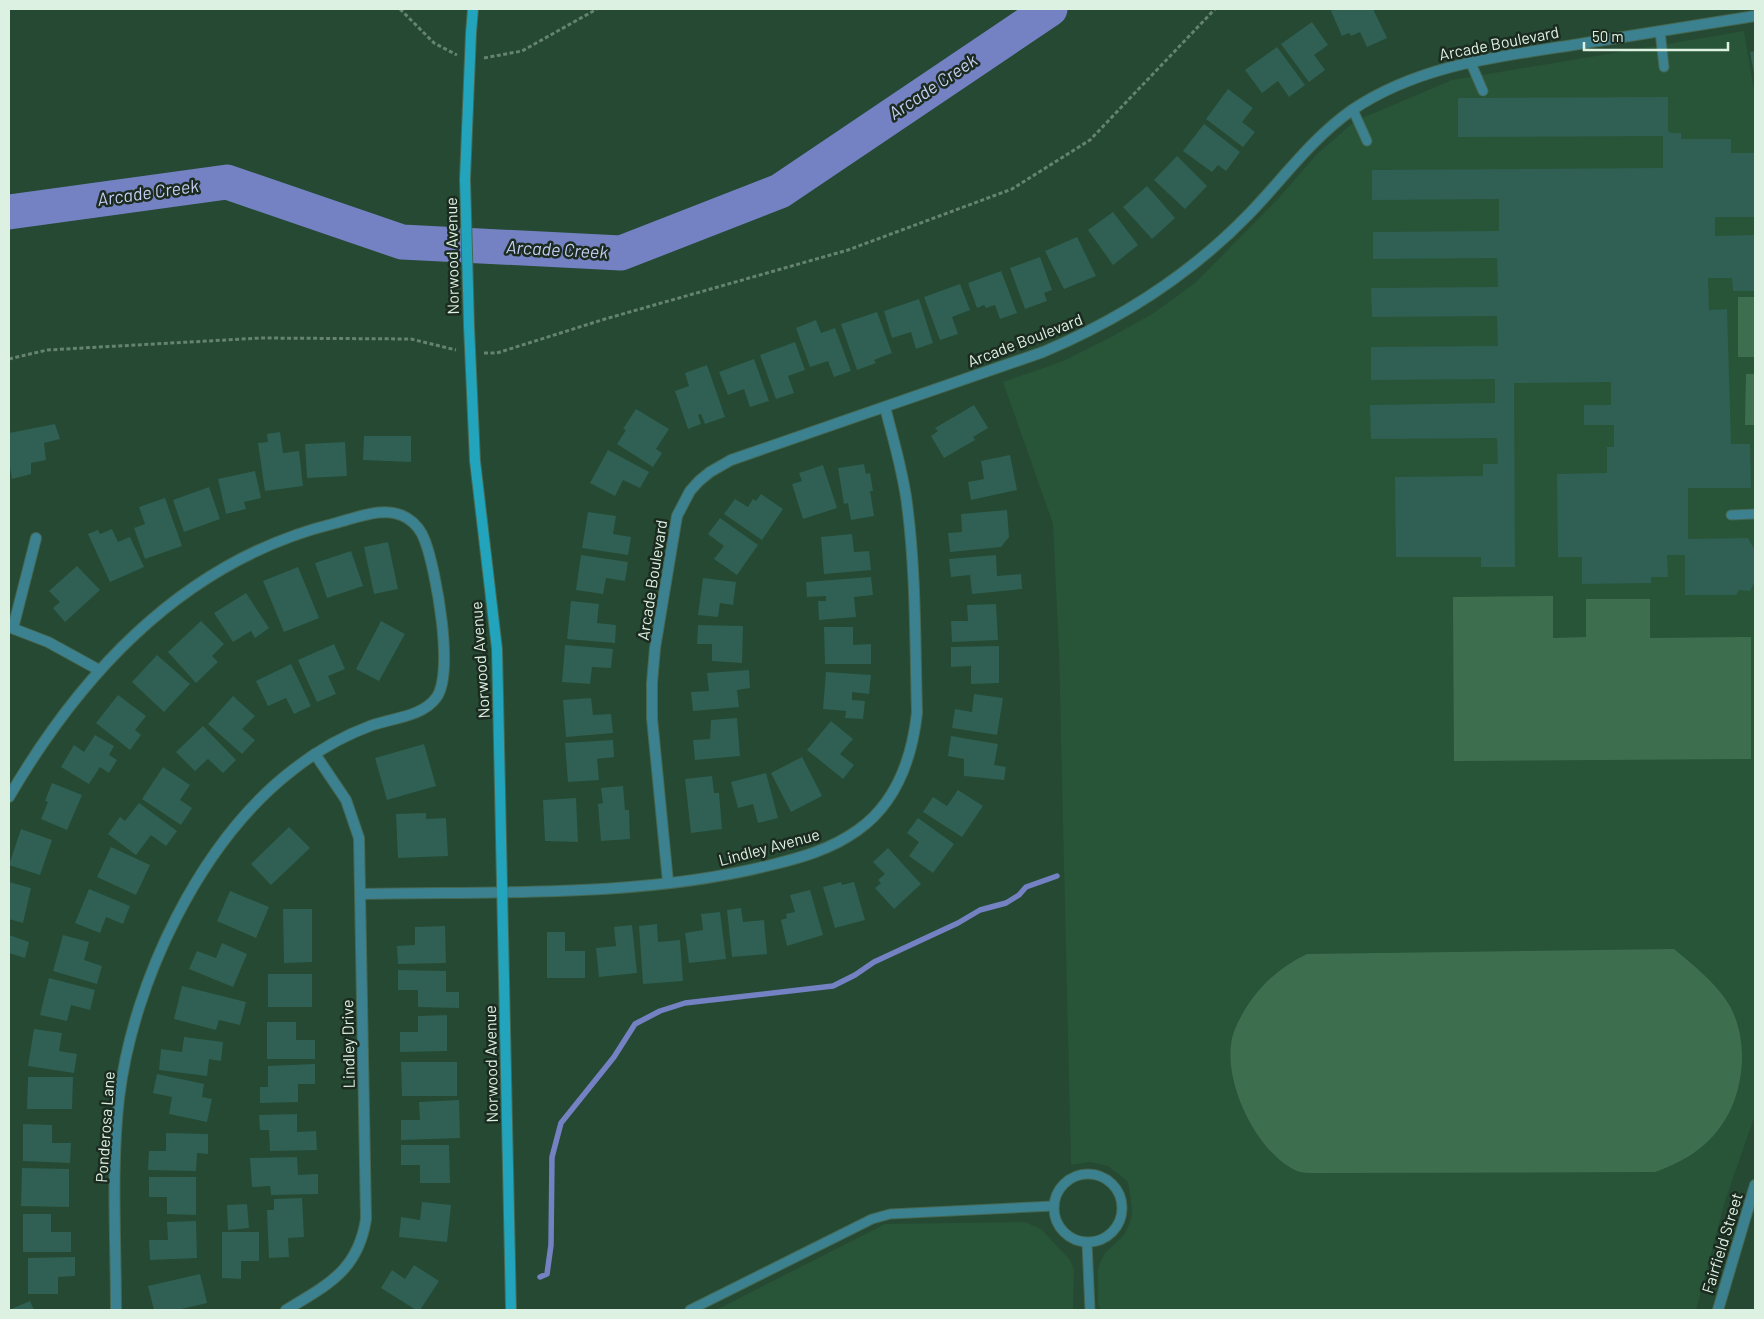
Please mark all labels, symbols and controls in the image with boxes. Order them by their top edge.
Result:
scale bar [1584,20,1728,52]
street label: Arcade Boulevard [1437,22,1561,63]
text: 50 m [1592,27,1624,45]
water label: Arcade Creek [884,48,981,124]
water label: Arcade Creek [96,174,200,210]
street label: Norwood Avenue [441,197,462,315]
water label: Arcade Creek [506,235,609,263]
street label: Arcade Boulevard [965,309,1085,370]
street label: Arcade Boulevard [633,518,670,642]
street label: Norwood Avenue [466,601,493,719]
street label: Lindley Avenue [716,824,821,869]
street label: Lindley Drive [337,1000,358,1088]
street label: Norwood Avenue [480,1005,501,1123]
street label: Ponderosa Lane [91,1071,118,1183]
street label: Fairfield Street [1697,1190,1746,1295]

